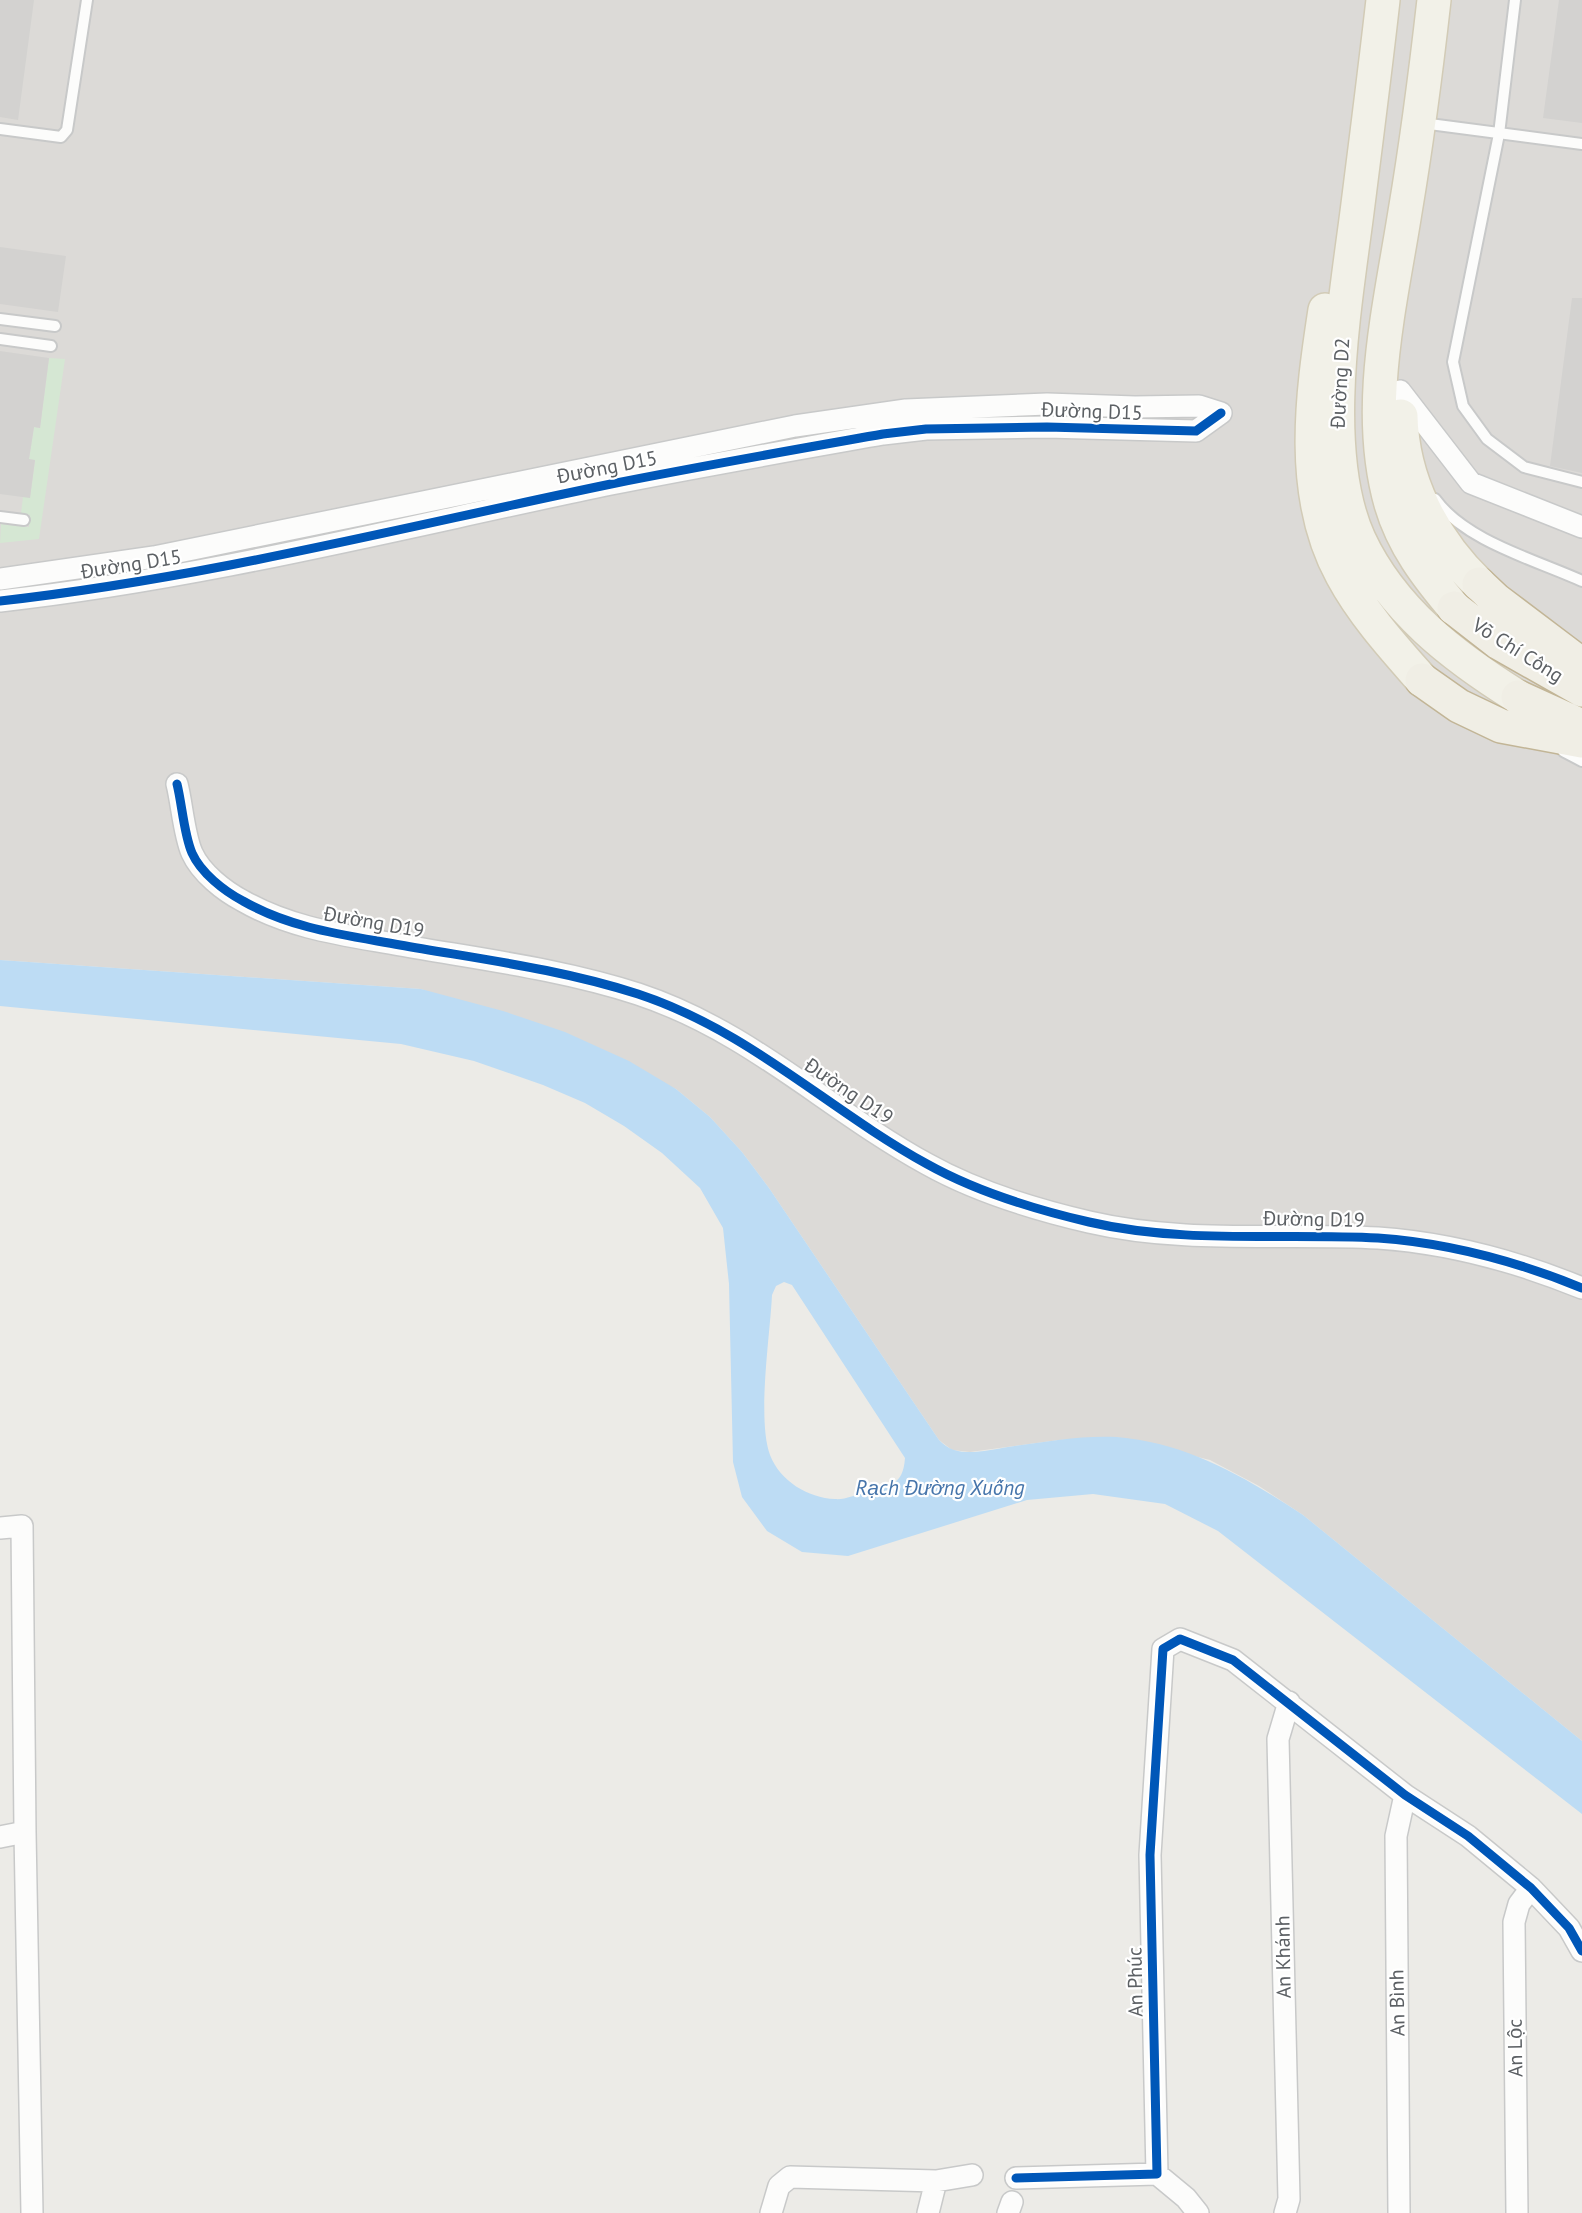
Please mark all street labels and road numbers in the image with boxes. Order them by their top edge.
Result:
street label: Đường D2 [1325,337,1355,430]
street label: Đường D15 [1040,396,1143,426]
street label: Đường D15 [554,445,659,490]
street label: Đường D15 [78,543,183,585]
street label: Võ Chí Công [1467,611,1568,688]
street label: Đường D19 [321,900,426,944]
street label: Đường D19 [799,1051,898,1130]
street label: Đường D19 [1262,1205,1365,1233]
street label: An Khánh [1269,1915,1297,1999]
street label: An Phúc [1121,1947,1149,2017]
street label: An Bình [1383,1969,1411,2037]
street label: An Lộc [1501,2019,1529,2077]

